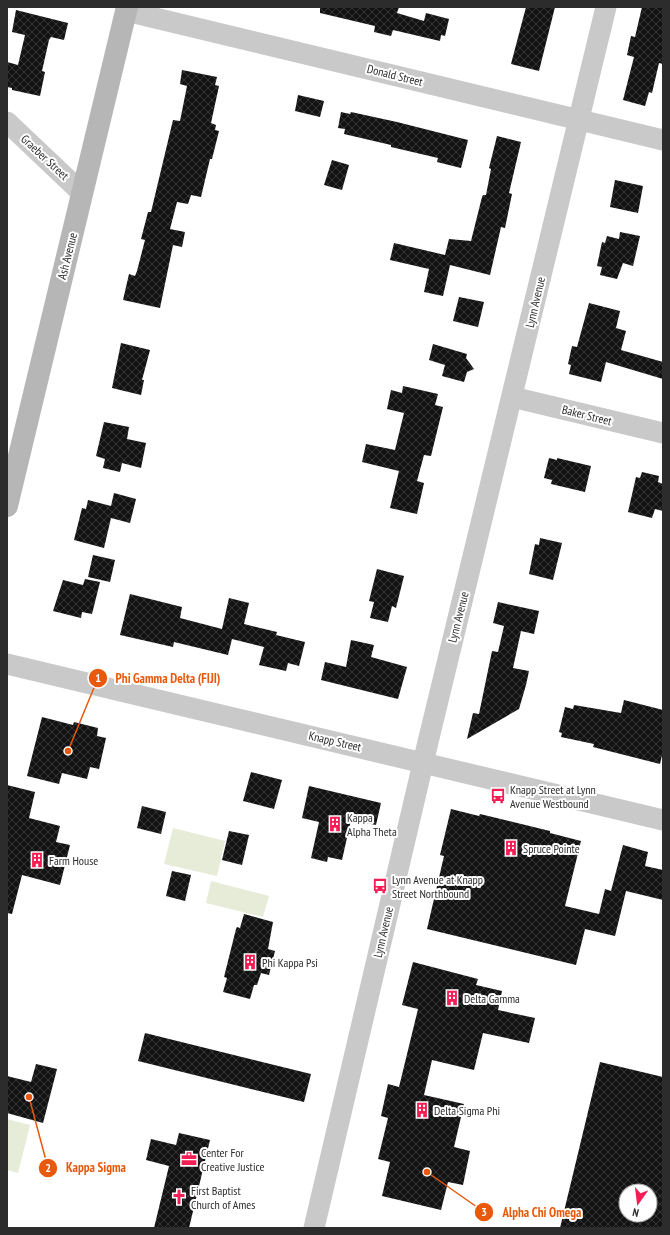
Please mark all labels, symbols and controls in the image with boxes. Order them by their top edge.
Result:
street label: Donald Street [366,61,425,89]
street label: Graeber Street [18,131,72,183]
street label: Ash Avenue [54,231,80,281]
street label: Lynn Avenue [522,275,548,329]
street label: Baker Street [561,402,614,429]
street label: Lynn Avenue [444,590,472,644]
callout: Phi Gamma Delta (FIJI) [88,666,229,691]
text: 1 [95,670,101,685]
text: Phi Gamma Delta (FIJI) [116,670,220,687]
street label: Knapp Street [307,728,363,754]
place label: Knapp Street at Lynn Avenue Westbound [510,782,596,811]
bus stop icon: Knapp Street at Lynn Avenue Westbound [489,787,507,805]
place label: Kappa Alpha Theta [347,810,397,839]
building icon: Kappa Alpha Theta [326,815,344,833]
building icon: Spruce Pointe [502,839,520,857]
place label: Spruce Pointe [523,841,580,856]
building icon: Farm House [28,851,46,869]
place label: Farm House [49,853,98,868]
place label: Lynn Avenue at Knapp Street Northbound [392,872,483,901]
bus stop icon: Lynn Avenue at Knapp Street Northbound [371,877,389,895]
street label: Lynn Avenue [370,905,396,959]
building icon: Phi Kappa Psi [241,953,259,971]
place label: Phi Kappa Psi [262,955,318,970]
building icon: Delta Gamma [443,989,461,1007]
place label: Delta Gamma [464,991,520,1006]
building icon: Delta Sigma Phi [413,1101,431,1119]
place label: Delta Sigma Phi [434,1103,500,1118]
place label: Center For Creative Justice [201,1145,265,1174]
office icon: Center For Creative Justice [180,1150,198,1168]
callout: Kappa Sigma [38,1155,134,1180]
text: Kappa Sigma [66,1159,126,1176]
text: 2 [45,1160,51,1175]
place label: First Baptist Church of Ames [191,1183,255,1212]
north arrow [618,1183,658,1223]
church icon: First Baptist Church of Ames [170,1188,188,1206]
callout: Alpha Chi Omega [474,1200,589,1225]
text: 3 [481,1204,487,1219]
text: Alpha Chi Omega [502,1204,581,1221]
text: N [631,1205,640,1220]

